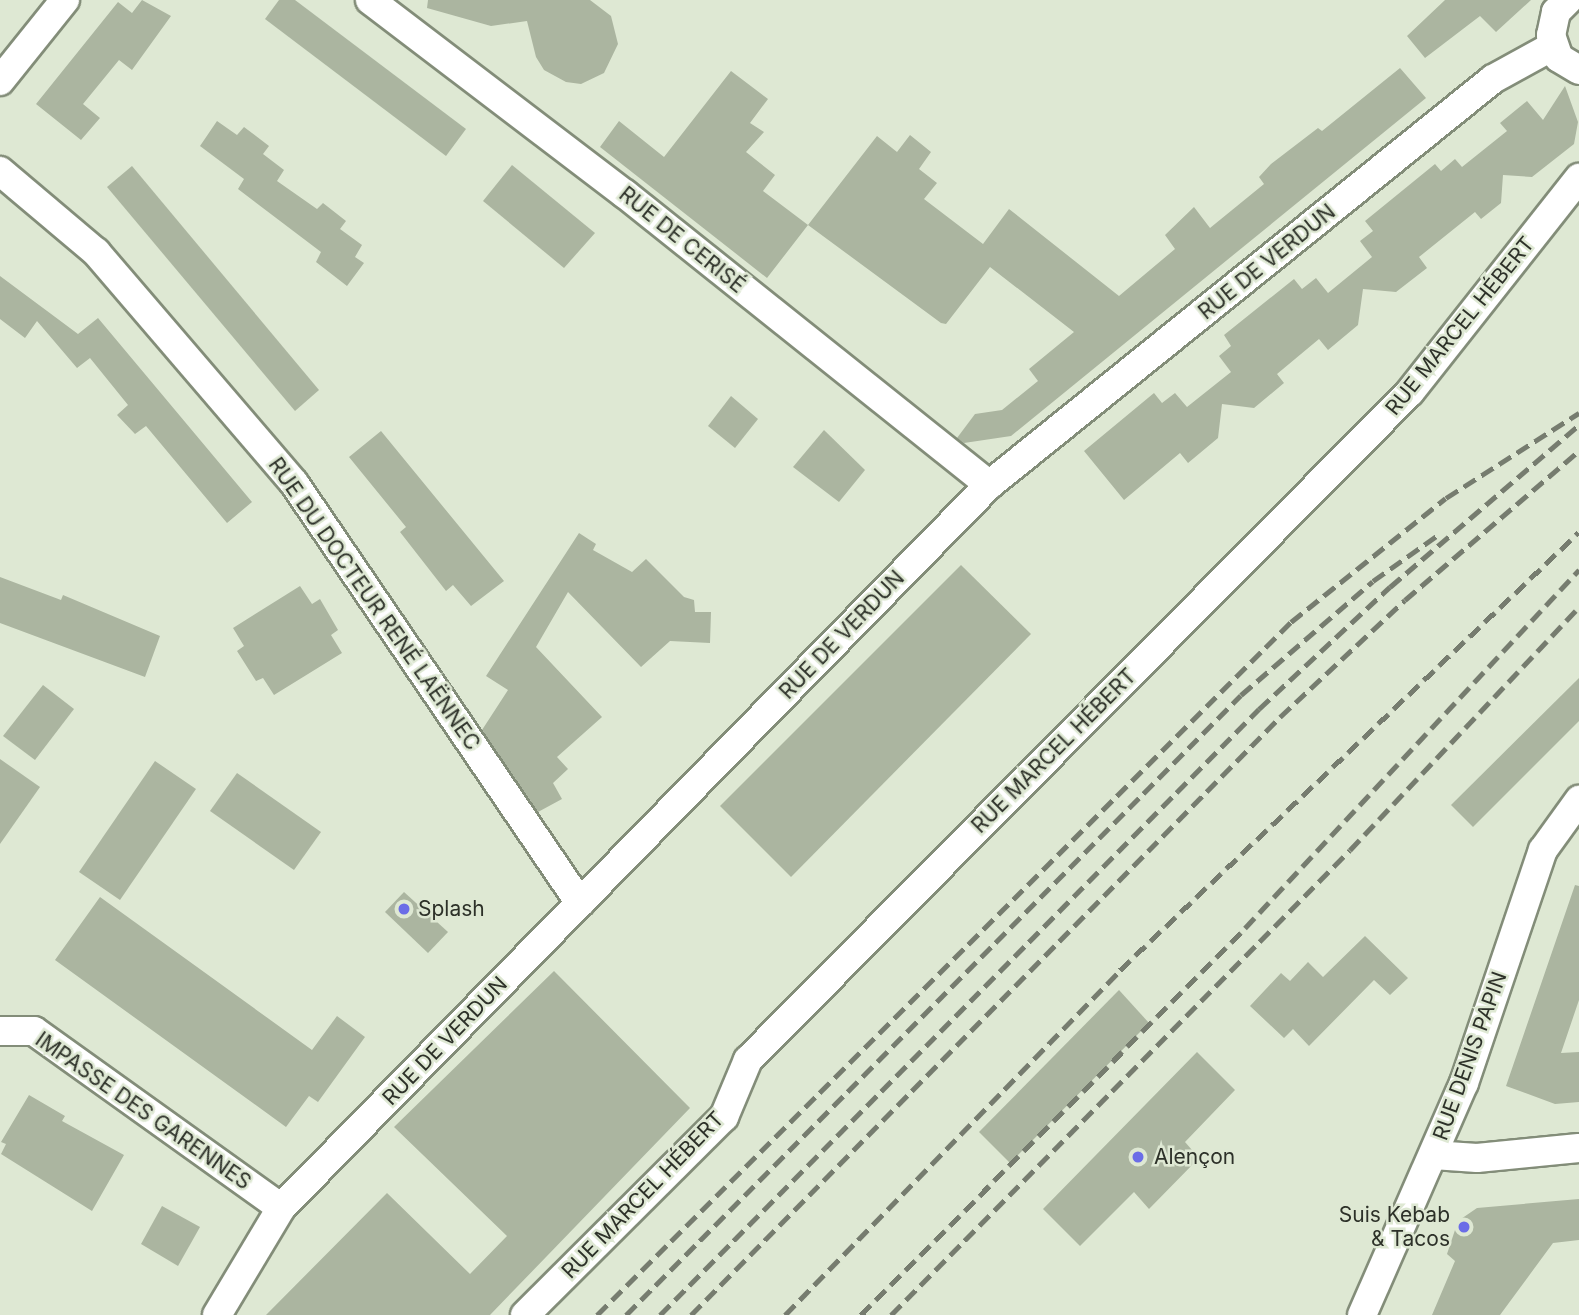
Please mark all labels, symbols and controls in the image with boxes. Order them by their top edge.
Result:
street label: RUE DE CERISÉ [614,182,750,298]
street label: RUE DE VERDUN [1194,199,1340,325]
street label: RUE MARCEL HÉBERT [1380,232,1540,420]
street label: RUE DU DOCTEUR RENÉ LAËNNEC [263,453,485,755]
street label: RUE DE VERDUN [774,566,910,704]
street label: RUE MARCEL HÉBERT [967,664,1141,838]
place label: Splash [418,896,485,922]
marker: Splash [396,901,412,917]
street label: RUE DENIS PAPIN [1428,968,1512,1144]
street label: RUE DE VERDUN [377,972,513,1110]
street label: IMPASSE DES GARENNES [30,1027,256,1195]
street label: RUE MARCEL HÉBERT [557,1106,729,1284]
place label: Alençon [1154,1144,1235,1170]
marker: Alençon [1128,1147,1148,1167]
place label: Suis Kebab & Tacos [1339,1202,1450,1252]
marker: Suis Kebab & Tacos [1456,1219,1472,1235]

